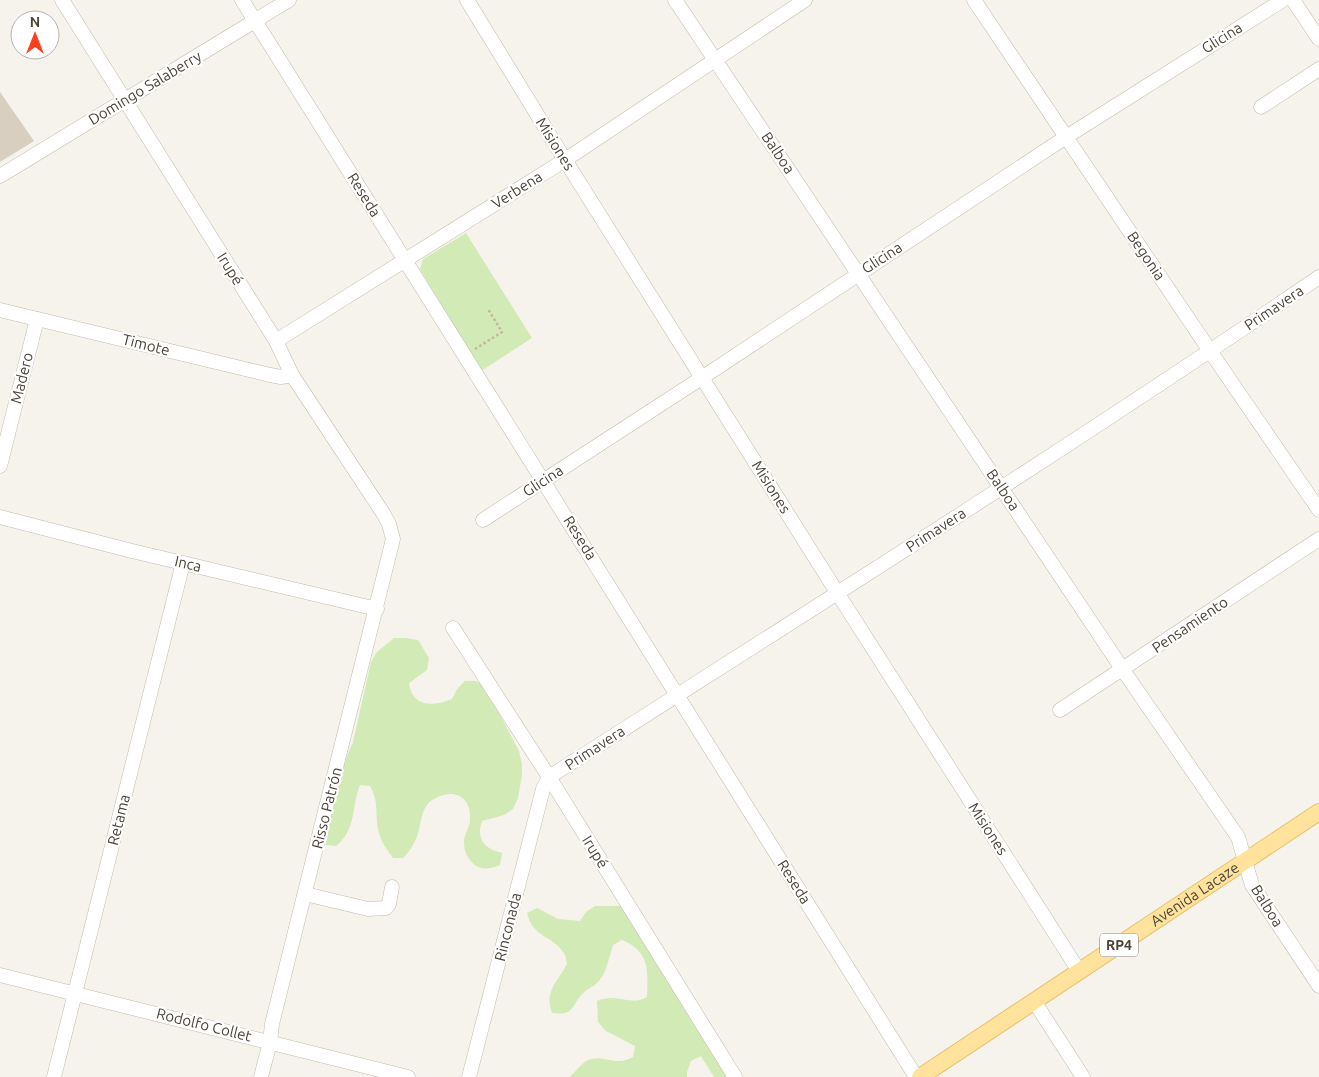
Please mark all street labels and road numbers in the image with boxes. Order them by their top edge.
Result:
street label: Glicina [1198,19,1245,57]
street label: Domingo Salaberry [85,47,204,128]
street label: Misiones [533,114,578,173]
street label: Balboa [758,129,798,177]
street label: Verbena [488,167,545,212]
street label: Reseda [344,170,385,220]
street label: Begonia [1124,228,1169,283]
street label: Glicina [858,238,905,277]
street label: Irupé [214,249,247,288]
street label: Primavera [1241,282,1307,334]
street label: Timote [121,330,172,359]
street label: Madero [7,350,36,405]
street label: Misiones [749,457,794,516]
street label: Glicina [519,461,566,500]
street label: Balboa [983,466,1023,514]
street label: Primavera [903,504,969,555]
street label: Reseda [560,513,601,563]
street label: Inca [173,552,203,575]
street label: Pensamiento [1149,593,1231,656]
street label: Primavera [562,722,628,773]
street label: Risso Patrón [308,765,345,851]
street label: Retama [104,793,133,847]
street label: Misiones [965,799,1012,858]
street label: Irupé [579,832,612,871]
street label: Reseda [774,857,815,907]
street label: Avenida Lacaze [1147,859,1242,929]
street label: Balboa [1248,882,1287,930]
street label: Rinconada [491,891,524,963]
road number: RP4 [1100,934,1138,956]
street label: Rodolfo Collet [155,1004,254,1045]

